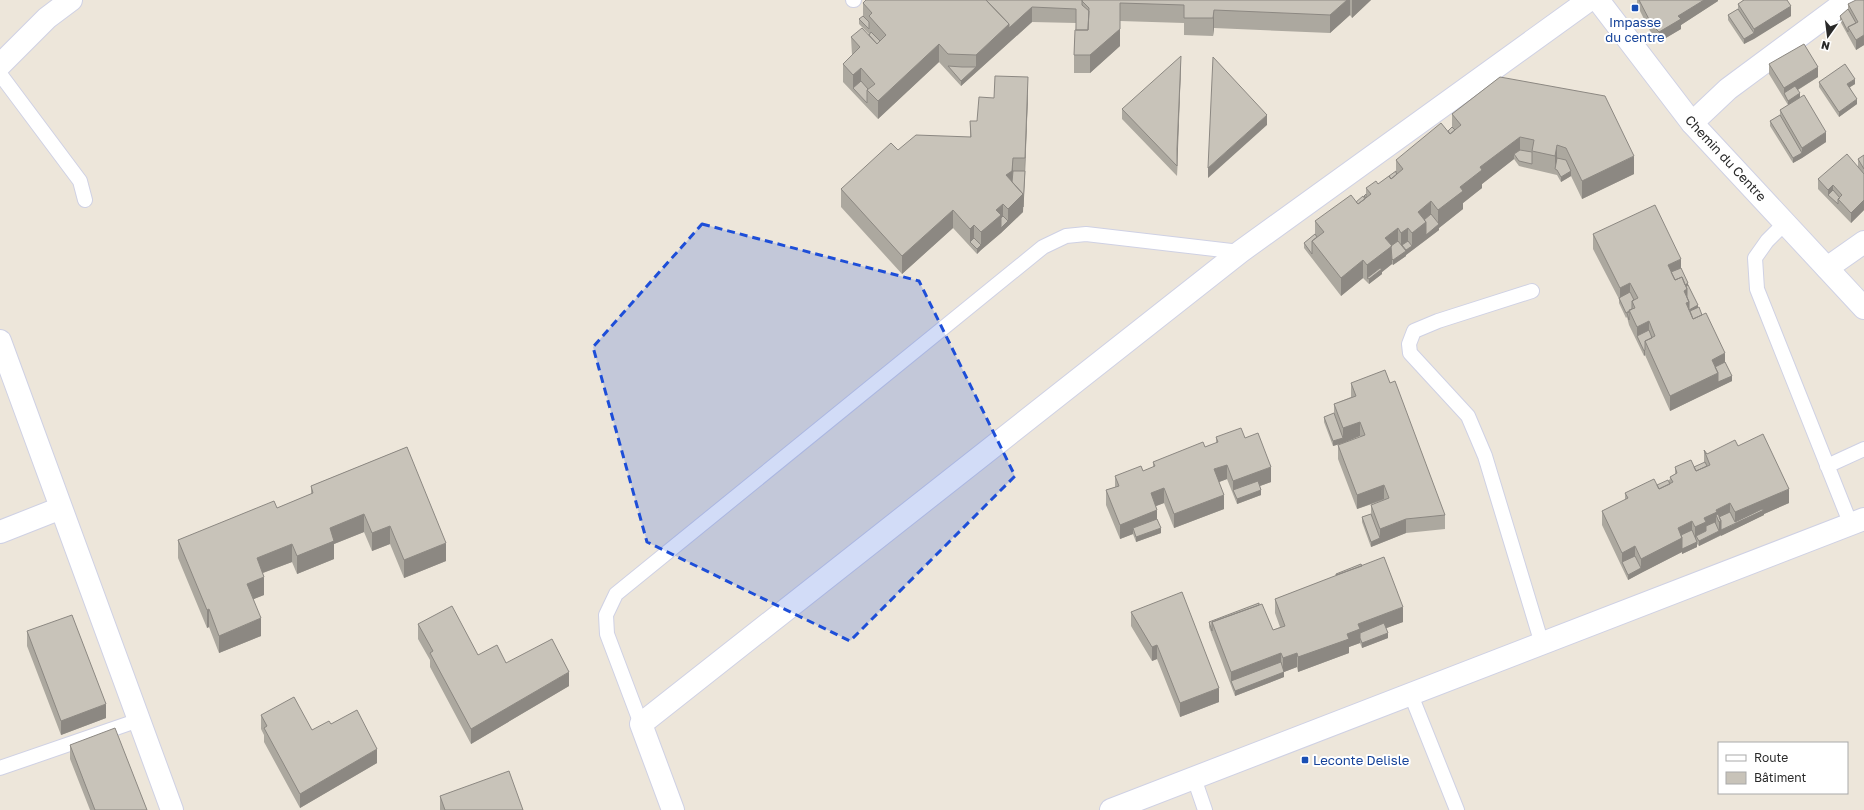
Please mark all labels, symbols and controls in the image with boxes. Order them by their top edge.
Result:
marker: Impasse du centre [1630,3,1640,13]
place label: Impasse du centre [1605,14,1665,45]
north arrow [1808,16,1848,56]
text: N [1820,39,1831,54]
street label: Chemin du Centre [1682,112,1770,204]
legend [1718,742,1848,794]
text: Route [1754,750,1788,765]
place label: Leconte Delisle [1313,752,1409,768]
marker: Leconte Delisle [1300,755,1310,765]
text: Bâtiment [1754,770,1807,785]

